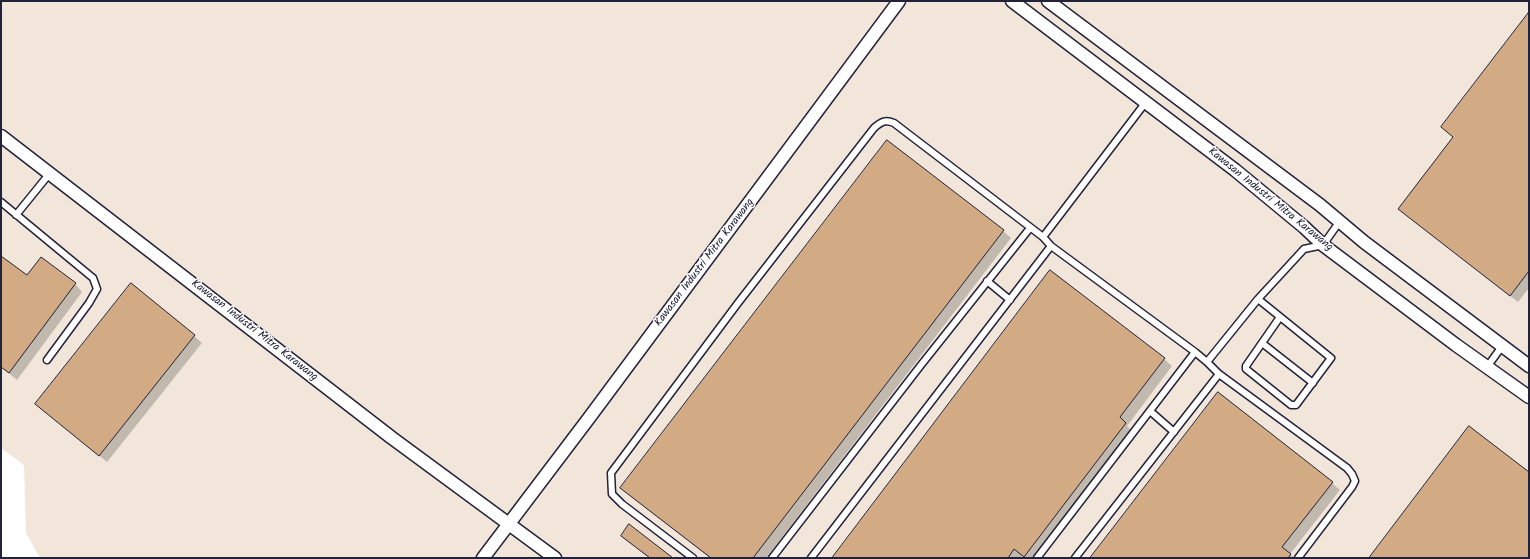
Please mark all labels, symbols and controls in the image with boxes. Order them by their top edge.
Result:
street label: Kawasan Industri Mitra Karawang [1205,146,1335,254]
street label: Kawasan Industri Mitra Karawang [653,196,757,330]
street label: Kawasan Industri Mitra Karawang [188,278,320,384]

